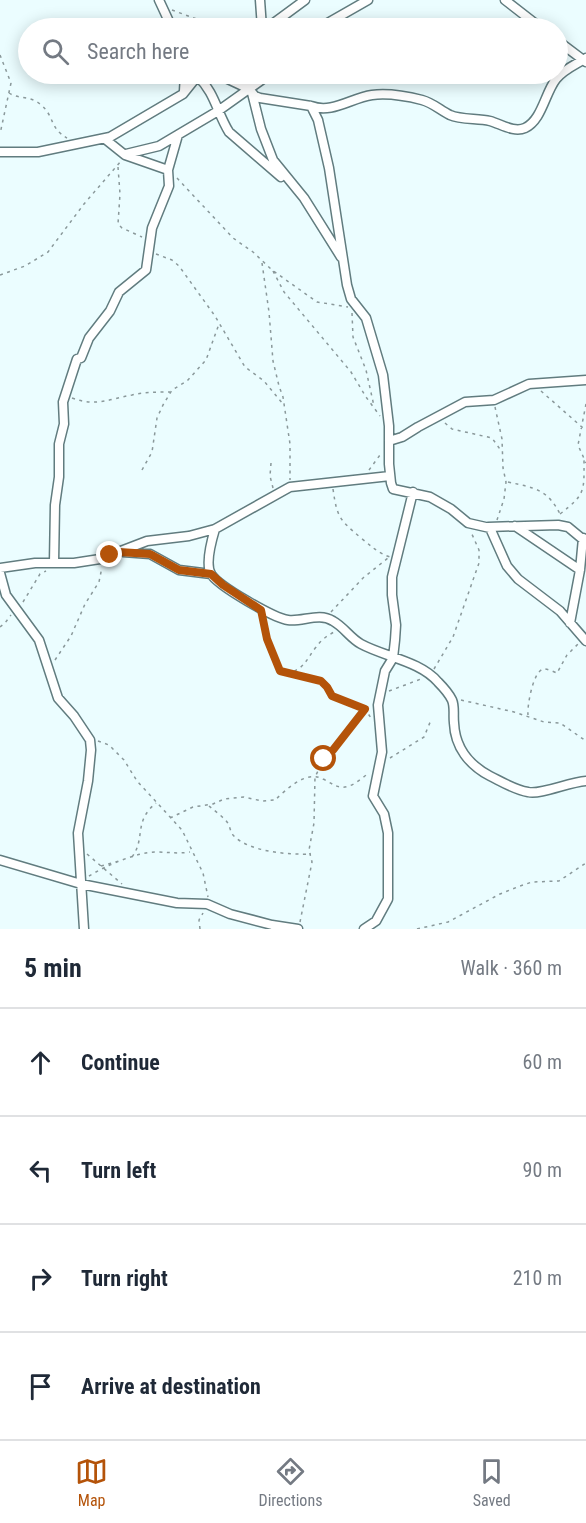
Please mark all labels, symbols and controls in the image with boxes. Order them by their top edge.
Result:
search box [18,18,568,84]
icon: search [39,35,72,68]
text: Search here [87,39,189,64]
route end [96,541,122,567]
route start [310,745,336,771]
text: 5 min [24,953,82,983]
text: Walk · 360 m [461,956,562,980]
icon: ahead [24,1046,57,1079]
text: Continue [81,1050,160,1075]
text: 60 m [523,1050,562,1074]
icon: left [24,1154,57,1187]
text: Turn left [81,1158,156,1183]
text: 90 m [523,1158,562,1182]
icon: right [24,1262,57,1295]
text: Turn right [81,1266,168,1291]
text: 210 m [513,1266,562,1290]
icon: arrive [24,1370,57,1403]
text: Arrive at destination [81,1374,261,1399]
tab: Map [75,1455,108,1510]
tab: Directions [259,1455,322,1510]
tab: Saved [473,1455,511,1510]

